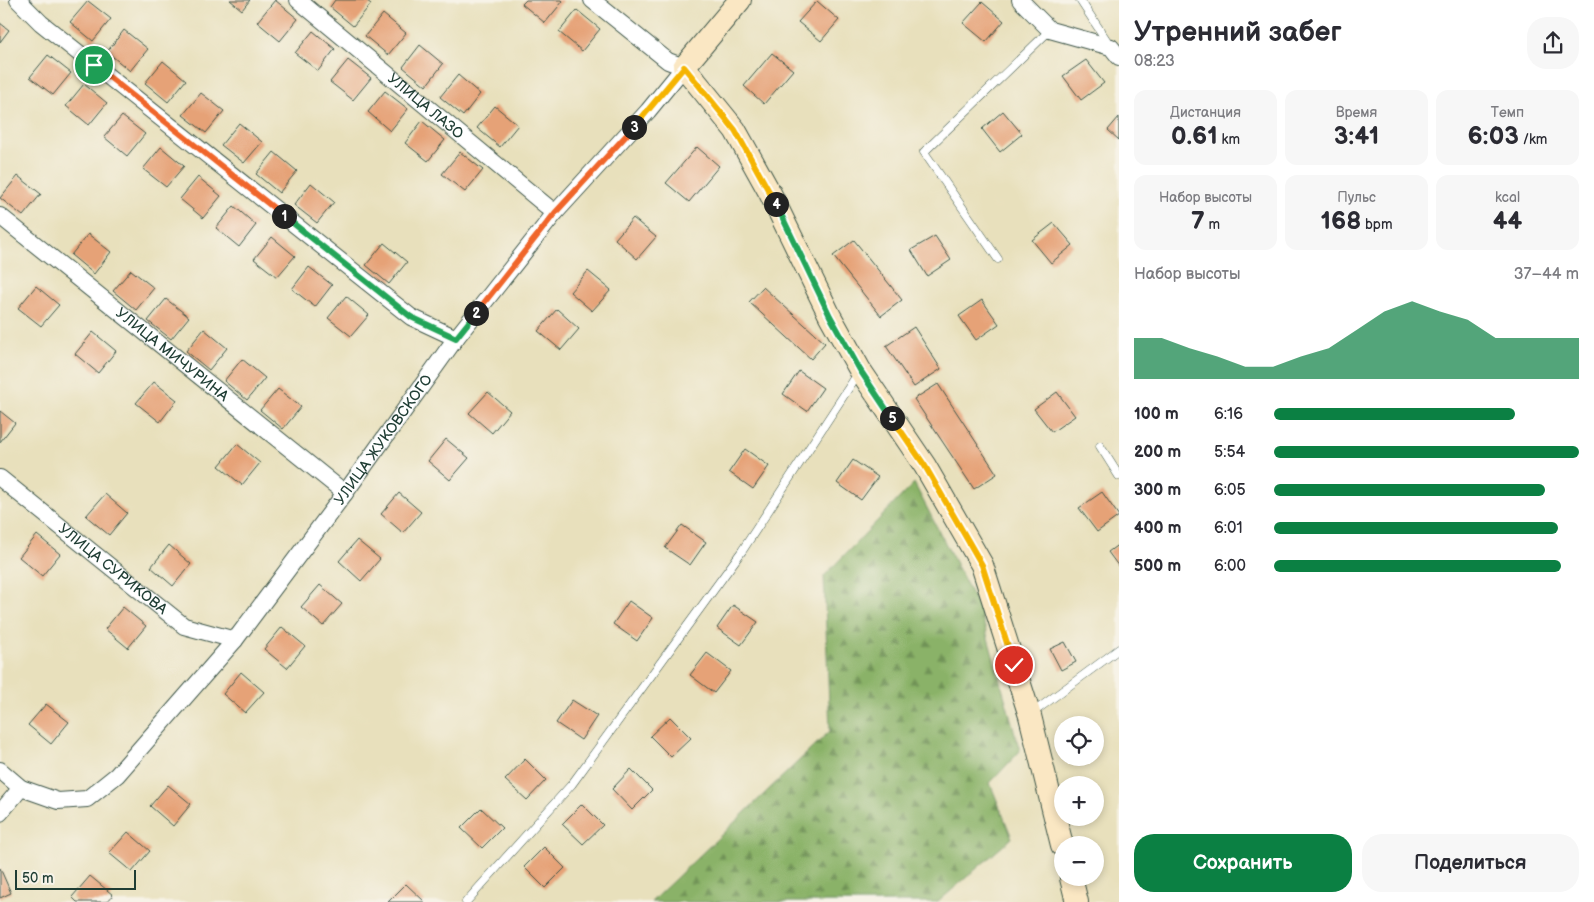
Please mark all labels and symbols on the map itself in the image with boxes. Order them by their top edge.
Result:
pin [73,44,115,86]
street label: УЛИЦА ЛАЗО [383,69,468,144]
pin: 3 [622,114,646,140]
pin: 4 [764,192,788,216]
pin: 1 [272,204,296,228]
pin: 2 [464,300,488,326]
street label: УЛИЦА МИЧУРИНА [112,304,233,406]
street label: УЛИЦА ЖУКОВСКОГО [330,371,437,509]
pin: 5 [880,406,904,430]
street label: УЛИЦА СУРИКОВА [54,520,172,619]
pin [993,644,1035,686]
scale bar [15,867,136,890]

